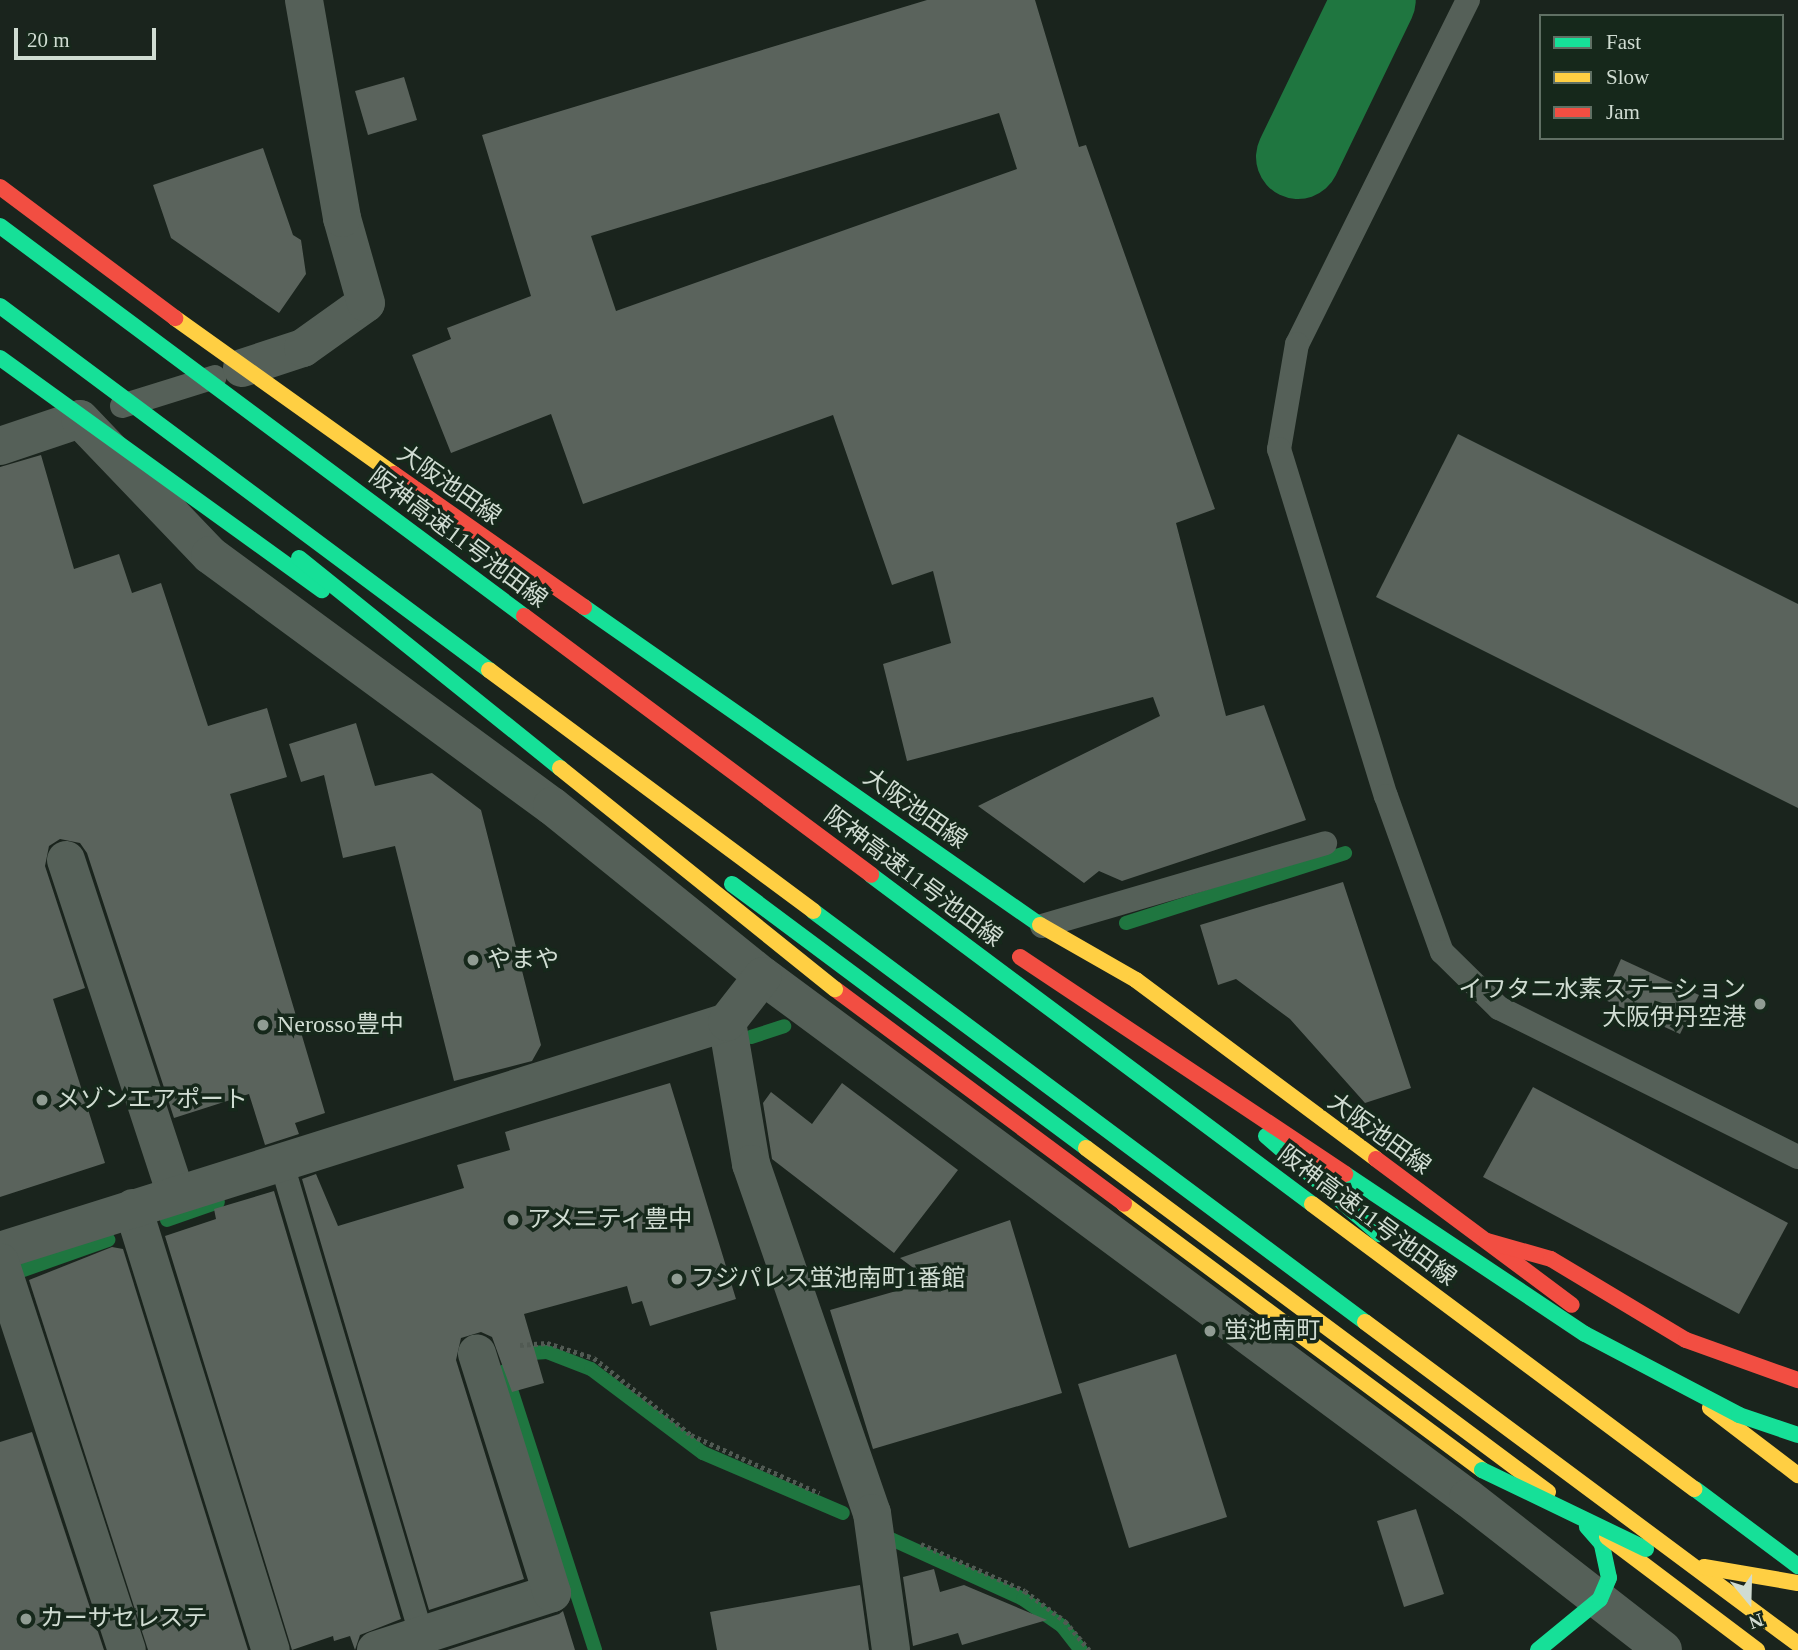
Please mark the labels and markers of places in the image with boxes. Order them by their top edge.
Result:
place label: やまや [487,946,559,974]
marker: やまや [465,952,481,968]
place label: イワタニ水素ステーション 大阪伊丹空港 [1458,976,1746,1032]
marker: イワタニ水素ステーション 大阪伊丹空港 [1752,996,1768,1012]
place label: Nerosso豊中 [277,1011,404,1039]
marker: Nerosso豊中 [255,1017,271,1033]
place label: メゾンエアポート [56,1086,248,1114]
marker: メゾンエアポート [34,1092,50,1108]
place label: アメニティ豊中 [527,1206,695,1234]
marker: アメニティ豊中 [505,1212,521,1228]
place label: フジパレス蛍池南町1番館 [691,1265,967,1293]
marker: フジパレス蛍池南町1番館 [669,1271,685,1287]
place label: 蛍池南町 [1224,1317,1320,1345]
marker: 蛍池南町 [1202,1323,1218,1339]
place label: カーサセレステ [40,1605,208,1633]
marker: カーサセレステ [18,1611,34,1627]

